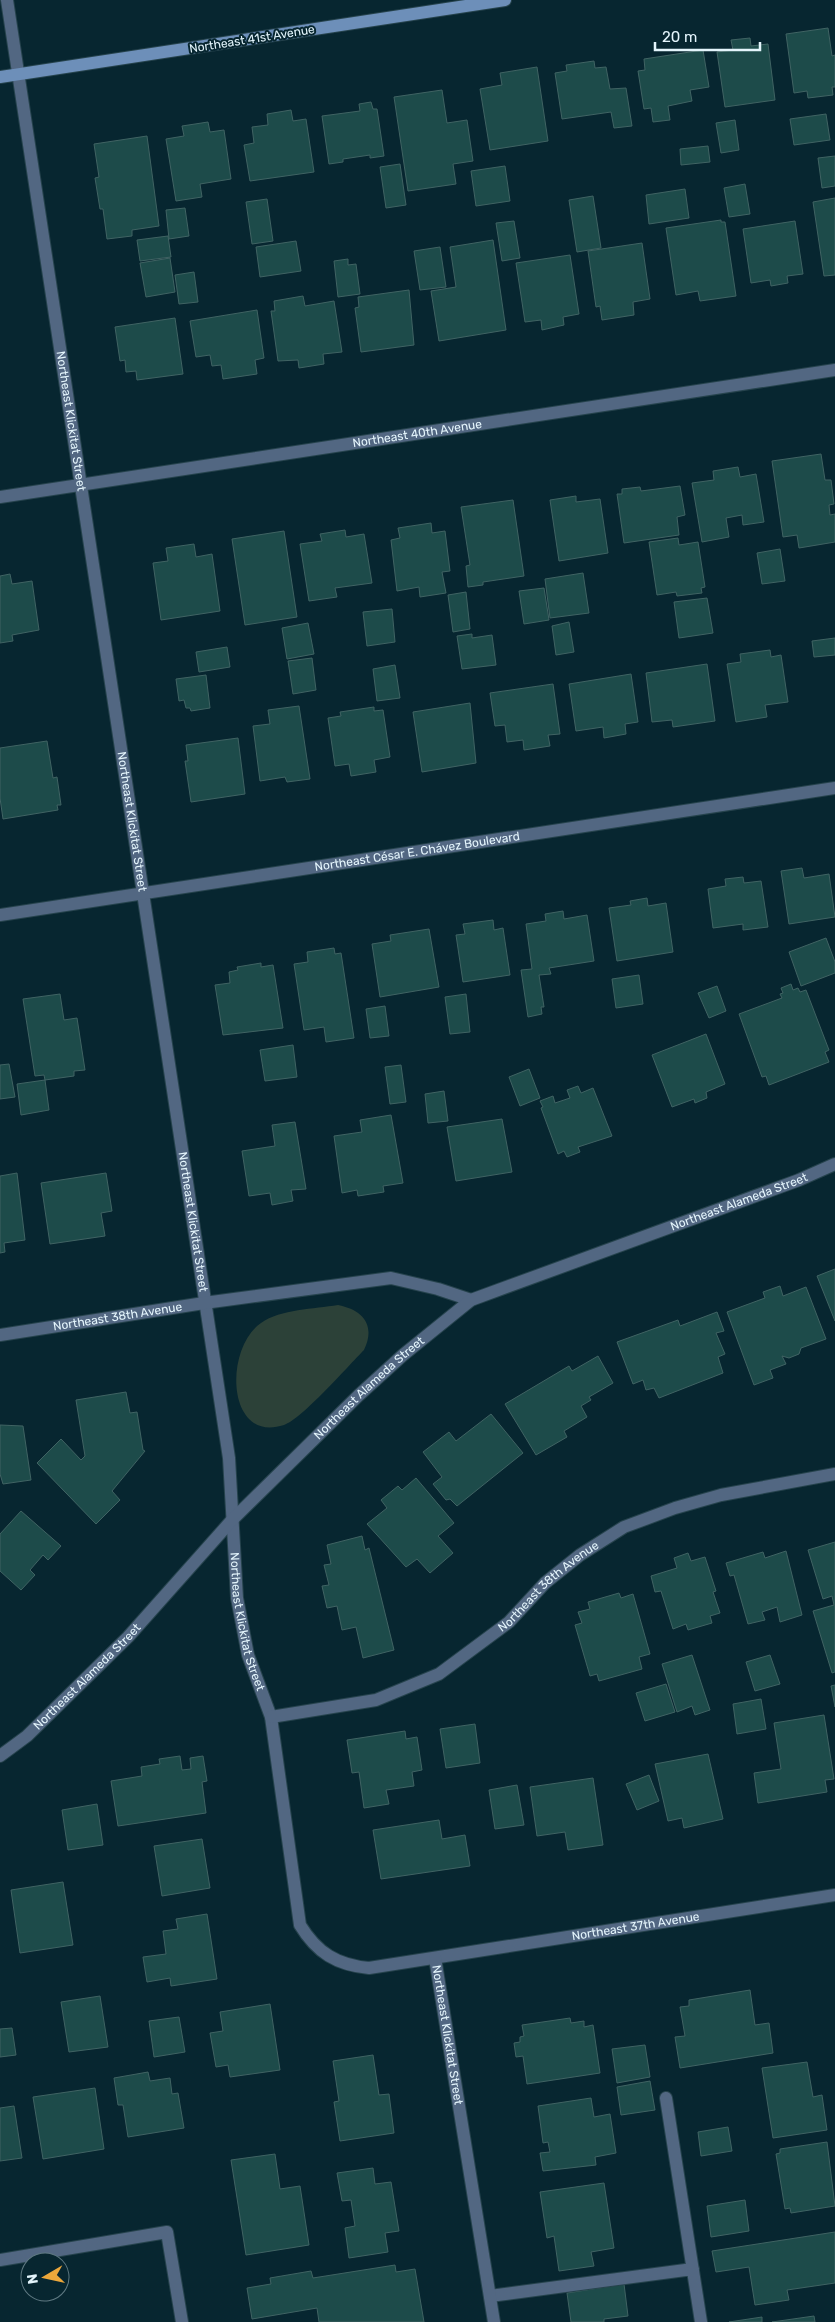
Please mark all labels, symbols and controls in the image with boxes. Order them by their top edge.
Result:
scale bar [655,20,760,52]
street label: Northeast 41st Avenue [188,22,316,56]
text: 20 m [662,28,697,46]
street label: Northeast Klickitat Street [54,350,89,492]
street label: Northeast 40th Avenue [352,417,483,450]
street label: Northeast Klickitat Street [115,751,150,893]
street label: Northeast César E. Chávez Boulevard [314,829,521,874]
street label: Northeast Klickitat Street [175,1151,211,1293]
street label: Northeast Alameda Street [668,1170,810,1233]
street label: Northeast 38th Avenue [52,1299,183,1334]
street label: Northeast Alameda Street [311,1333,427,1442]
street label: Northeast 38th Avenue [495,1538,601,1635]
street label: Northeast Klickitat Street [227,1552,268,1693]
street label: Northeast Alameda Street [31,1621,144,1733]
street label: Northeast 37th Avenue [571,1909,701,1943]
street label: Northeast Klickitat Street [429,1964,466,2106]
north arrow [20,2252,70,2302]
text: N [23,2273,42,2285]

